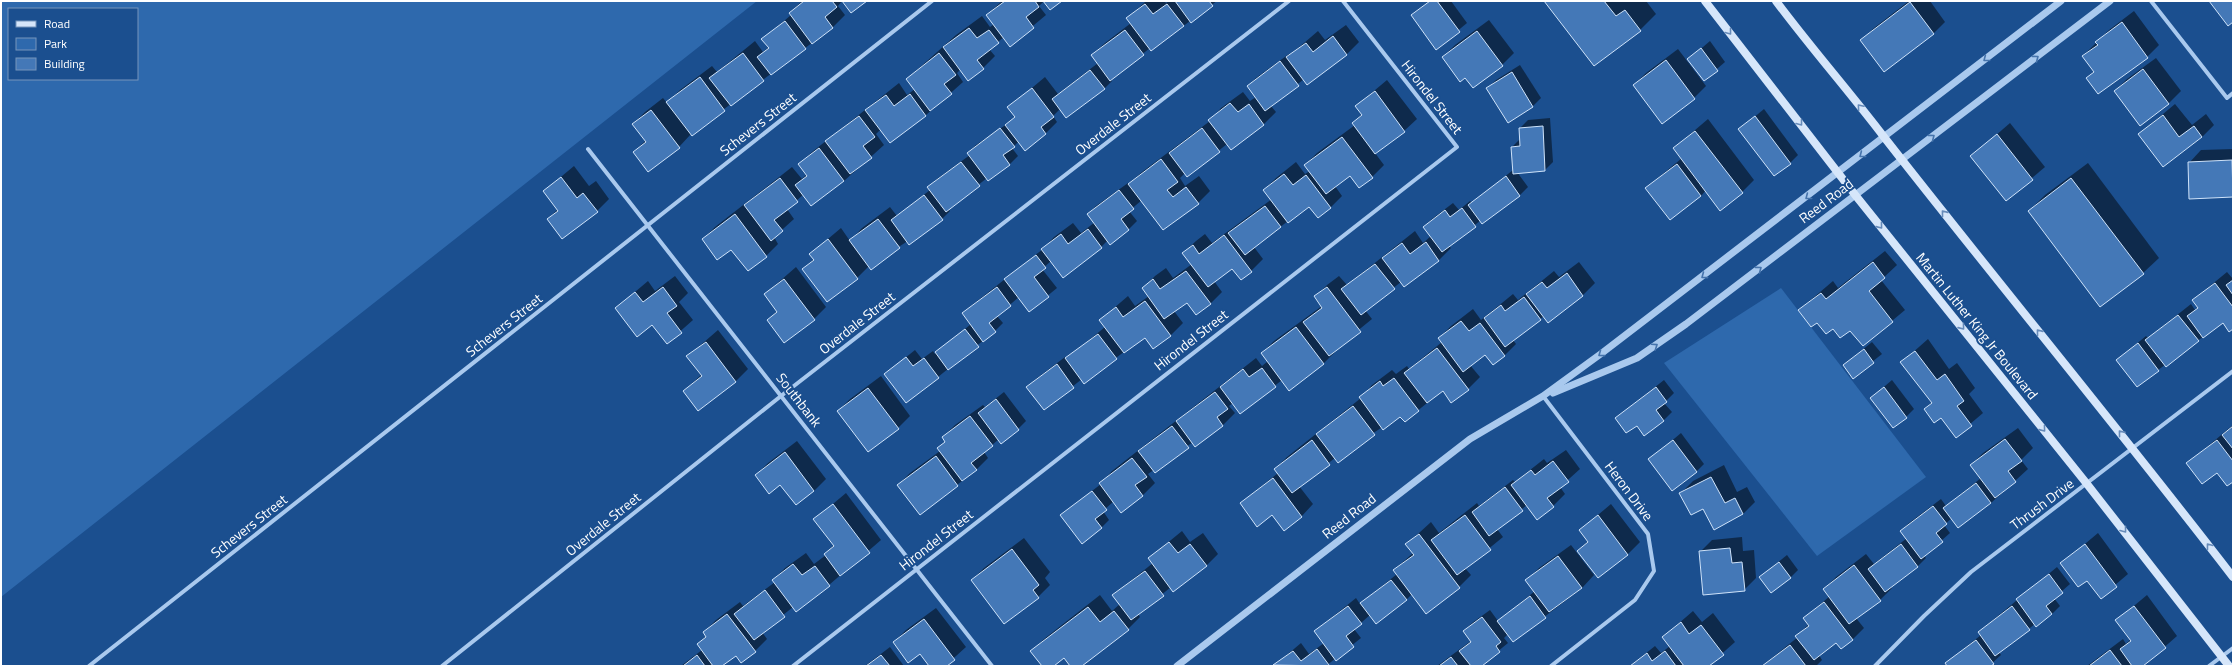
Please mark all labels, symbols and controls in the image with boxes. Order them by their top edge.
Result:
legend [8,8,138,80]
text: Road [44,14,70,33]
one-way arrow [1725,27,1732,34]
text: Park [44,34,67,53]
text: Building [44,54,85,73]
one-way arrow [1983,54,1990,61]
street label: Hirondel Street [1397,55,1468,138]
one-way arrow [2031,56,2038,63]
street label: Schevers Street [715,87,801,160]
street label: Overdale Street [1070,87,1155,160]
one-way arrow [1857,104,1864,112]
one-way arrow [1795,118,1802,125]
one-way arrow [1928,134,1935,141]
one-way arrow [1859,150,1866,157]
street label: Reed Road [1794,173,1857,228]
one-way arrow [1805,192,1812,199]
one-way arrow [1942,211,1949,218]
one-way arrow [1875,221,1882,229]
street label: Martin Luther King Jr Boulevard [1911,248,2043,404]
one-way arrow [1755,266,1762,273]
one-way arrow [1702,271,1709,278]
street label: Overdale Street [814,286,899,359]
street label: Schevers Street [461,288,547,361]
street label: Hirondel Street [1149,304,1232,375]
one-way arrow [1957,323,1964,330]
one-way arrow [2037,329,2044,336]
one-way arrow [1650,344,1657,351]
one-way arrow [1598,349,1605,356]
street label: Southbank [772,368,827,431]
one-way arrow [2038,424,2045,431]
one-way arrow [2118,430,2125,437]
street label: Heron Drive [1600,457,1659,525]
street label: Thrush Drive [2005,473,2078,535]
street label: Overdale Street [561,487,645,561]
street label: Reed Road [1317,488,1380,543]
street label: Schevers Street [206,489,292,562]
street label: Hirondel Street [894,504,977,575]
one-way arrow [2119,526,2126,533]
one-way arrow [2207,544,2214,551]

